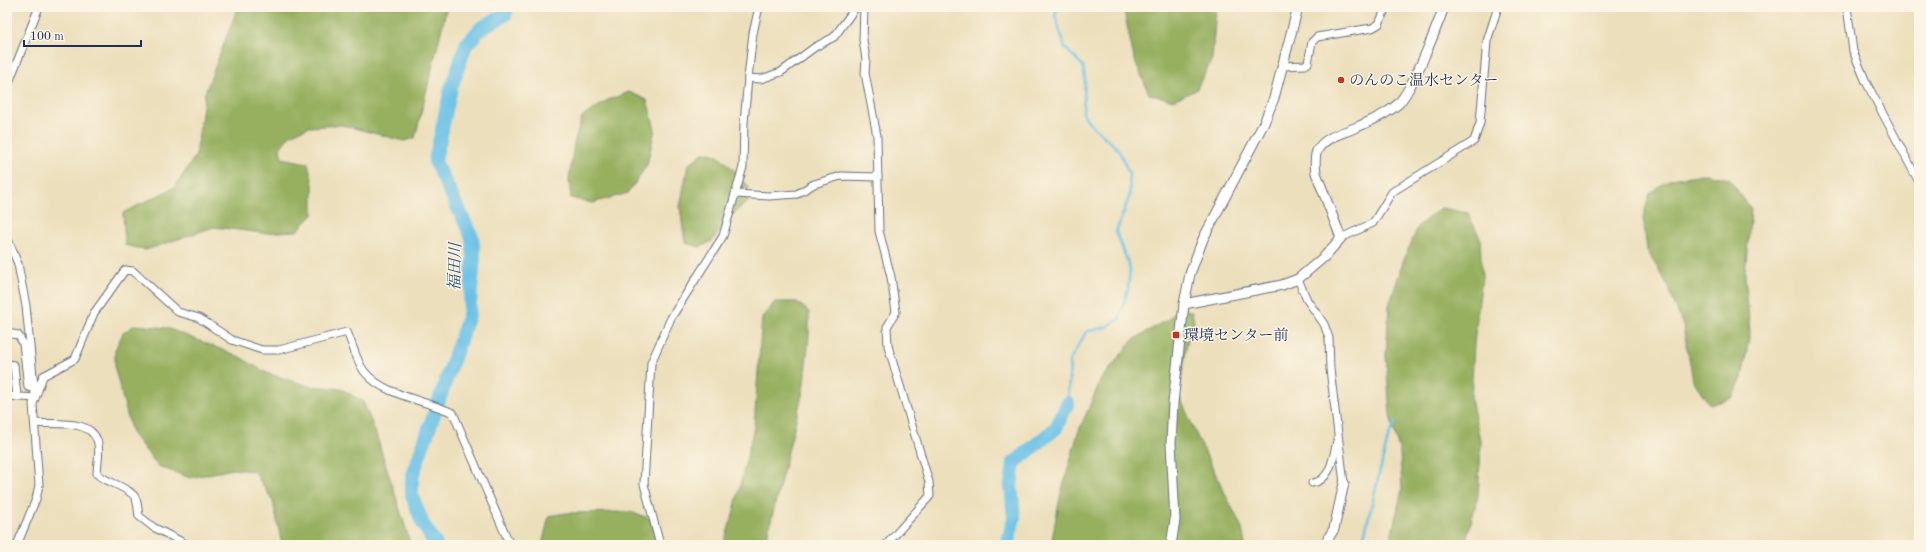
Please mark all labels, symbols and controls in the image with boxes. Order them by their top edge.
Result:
scale bar [24,22,141,48]
text: 100 m [30,31,64,43]
place label: のんのこ温水センター [1349,72,1498,89]
marker: のんのこ温水センター [1336,75,1346,85]
water label: 福田川 [446,241,464,291]
place label: 環境センター前 [1184,327,1288,344]
marker: 環境センター前 [1171,330,1181,340]

